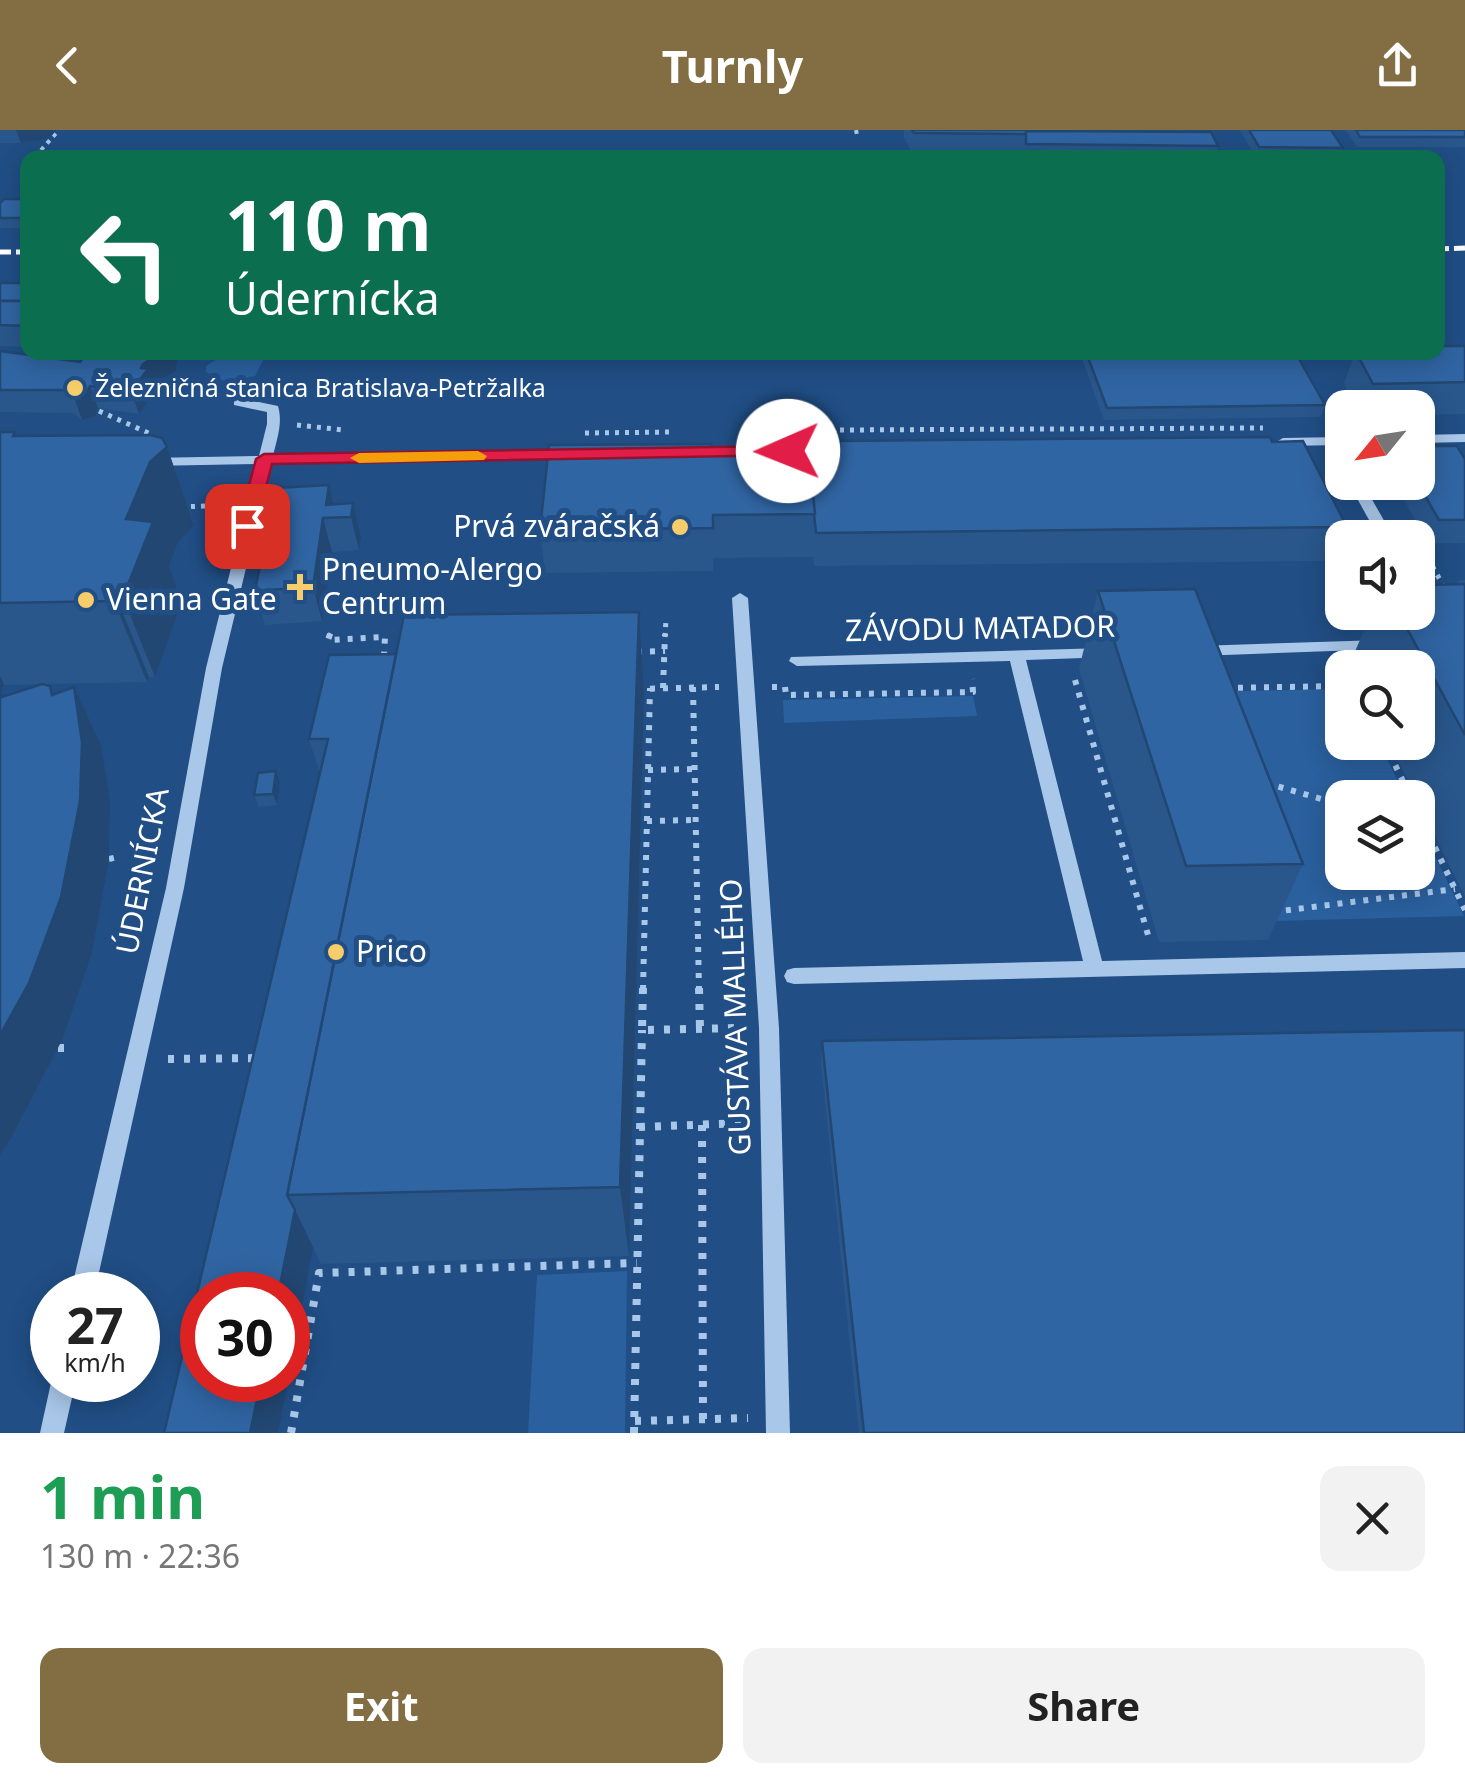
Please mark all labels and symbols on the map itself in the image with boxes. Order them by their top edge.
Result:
place label: Železničná stanica Bratislava-Petržalka [95,370,546,404]
marker: Železničná stanica Bratislava-Petržalka [64,377,86,399]
north arrow [1325,390,1435,500]
position arrow [736,399,840,503]
pin [205,484,290,569]
place label: Prvá zváračská [453,505,660,546]
marker: Prvá zváračská [669,516,691,538]
place label: Pneumo-Alergo Centrum [322,548,543,623]
marker: Pneumo-Alergo Centrum [287,574,313,600]
place label: Vienna Gate [106,578,277,619]
marker: Vienna Gate [75,589,97,611]
street label: ZÁVODU MATADOR [845,605,1116,650]
street label: ÚDERNÍCKA [105,783,178,957]
street label: GUSTÁVA MALLÉHO [709,878,760,1156]
place label: Prico [356,930,427,971]
marker: Prico [325,941,347,963]
speed limit sign: 30 [180,1272,310,1402]

